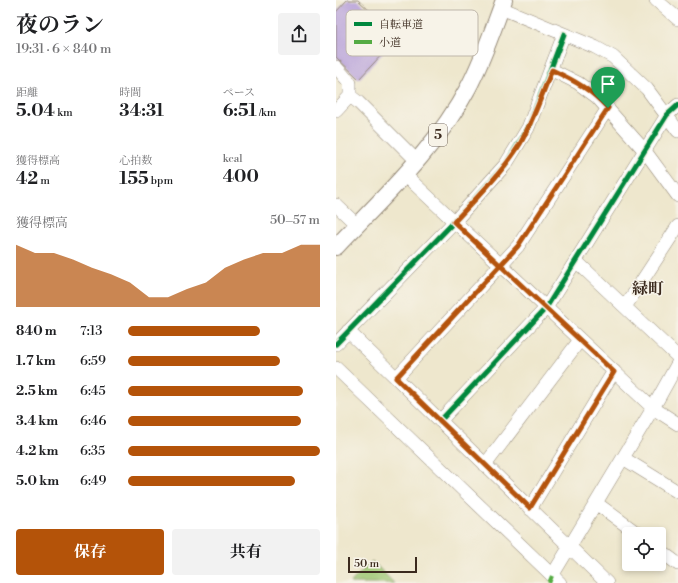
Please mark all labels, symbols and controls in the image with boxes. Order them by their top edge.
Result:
legend [346,10,478,56]
text: 夜のラン [16,12,104,39]
button: share [278,13,320,55]
text: 自転車道 [379,18,423,32]
text: 小道 [379,36,401,50]
text: 19:31 · 6 × 840 m [16,41,111,57]
pin [591,67,625,108]
icon: arrive [597,73,619,95]
text: 距離 [16,86,38,100]
text: 時間 [119,86,141,100]
text: ペース [223,86,255,100]
text: 5.04 [16,100,55,122]
text: 34:31 [119,100,164,122]
text: 6:51 [223,100,257,122]
text: km [55,106,73,120]
text: /km [257,106,276,120]
road number: 5 [429,124,447,146]
text: kcal [223,152,243,166]
text: 獲得標高 [16,154,60,168]
text: 心拍数 [119,154,152,168]
text: 400 [223,166,259,188]
text: 42 [16,168,38,190]
text: 155 [119,168,149,190]
text: m [38,174,50,188]
text: bpm [149,174,173,188]
text: 50–57 m [270,212,320,228]
text: 獲得標高 [16,215,68,231]
district label: 緑町 [632,279,664,299]
text: 840 m [16,323,57,339]
text: 7:13 [80,323,102,339]
text: 1.7 km [16,353,56,369]
text: 6:59 [80,353,106,369]
text: 2.5 km [16,383,58,399]
text: 6:45 [80,383,106,399]
text: 3.4 km [16,413,58,429]
text: 6:46 [80,413,106,429]
text: 4.2 km [16,443,58,459]
text: 6:35 [80,443,105,459]
text: 5.0 km [16,473,59,489]
text: 6:49 [80,473,106,489]
map controls [622,527,666,571]
button: locate [622,527,666,571]
button: 保存 [16,529,164,575]
button: 共有 [172,529,320,575]
scale bar [348,555,417,574]
text: 50 m [354,557,379,571]

